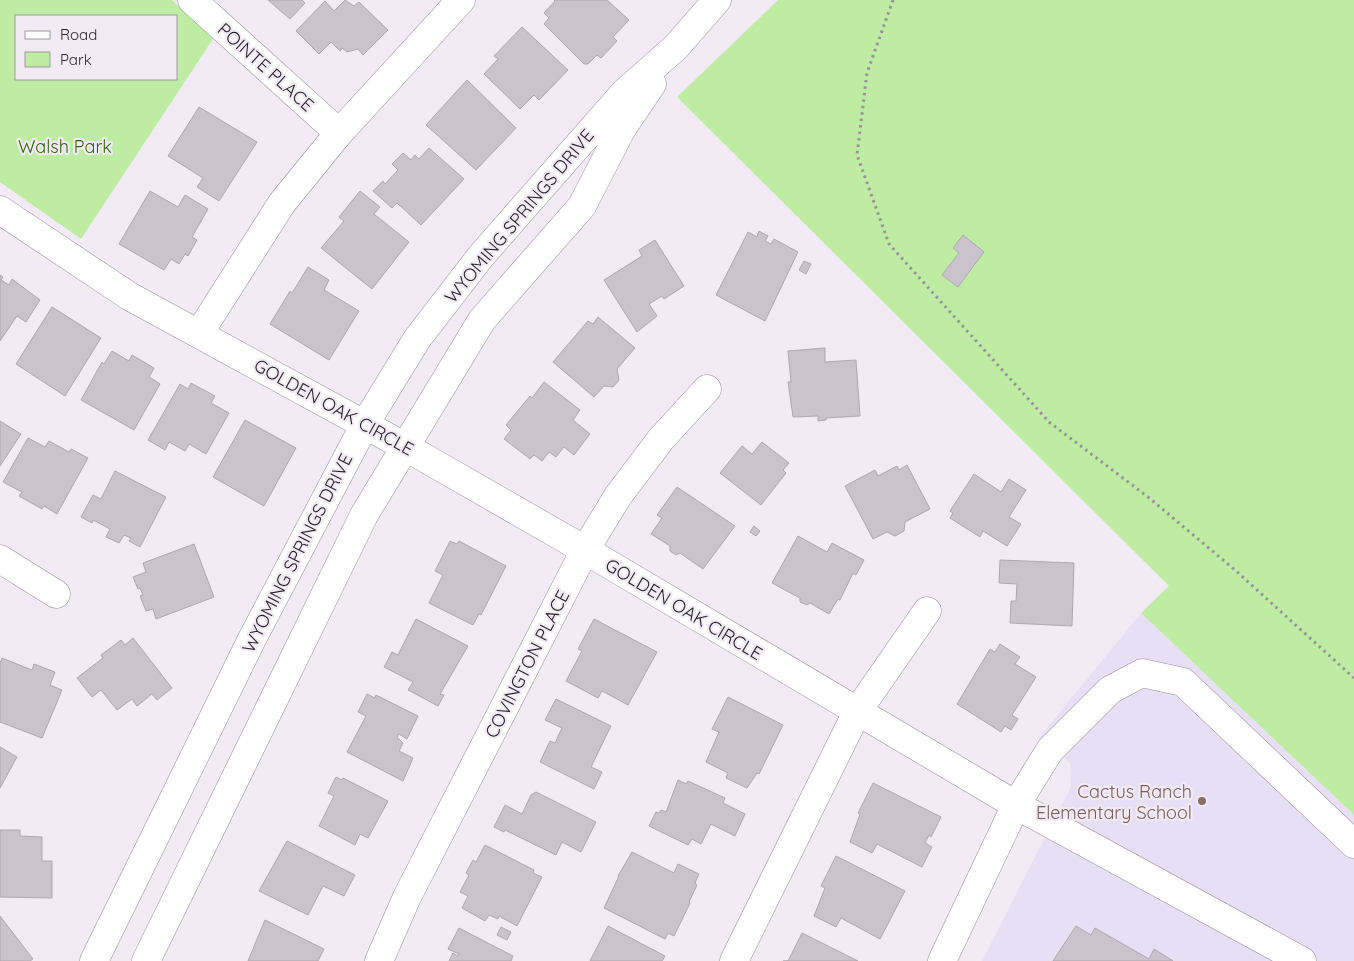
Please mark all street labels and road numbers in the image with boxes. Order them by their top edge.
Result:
street label: POINTE PLACE [213,18,319,116]
street label: WYOMING SPRINGS DRIVE [439,124,599,308]
street label: GOLDEN OAK CIRCLE [250,354,418,460]
street label: WYOMING SPRINGS DRIVE [237,450,357,656]
street label: GOLDEN OAK CIRCLE [601,553,767,665]
street label: COVINGTON PLACE [480,586,574,742]

